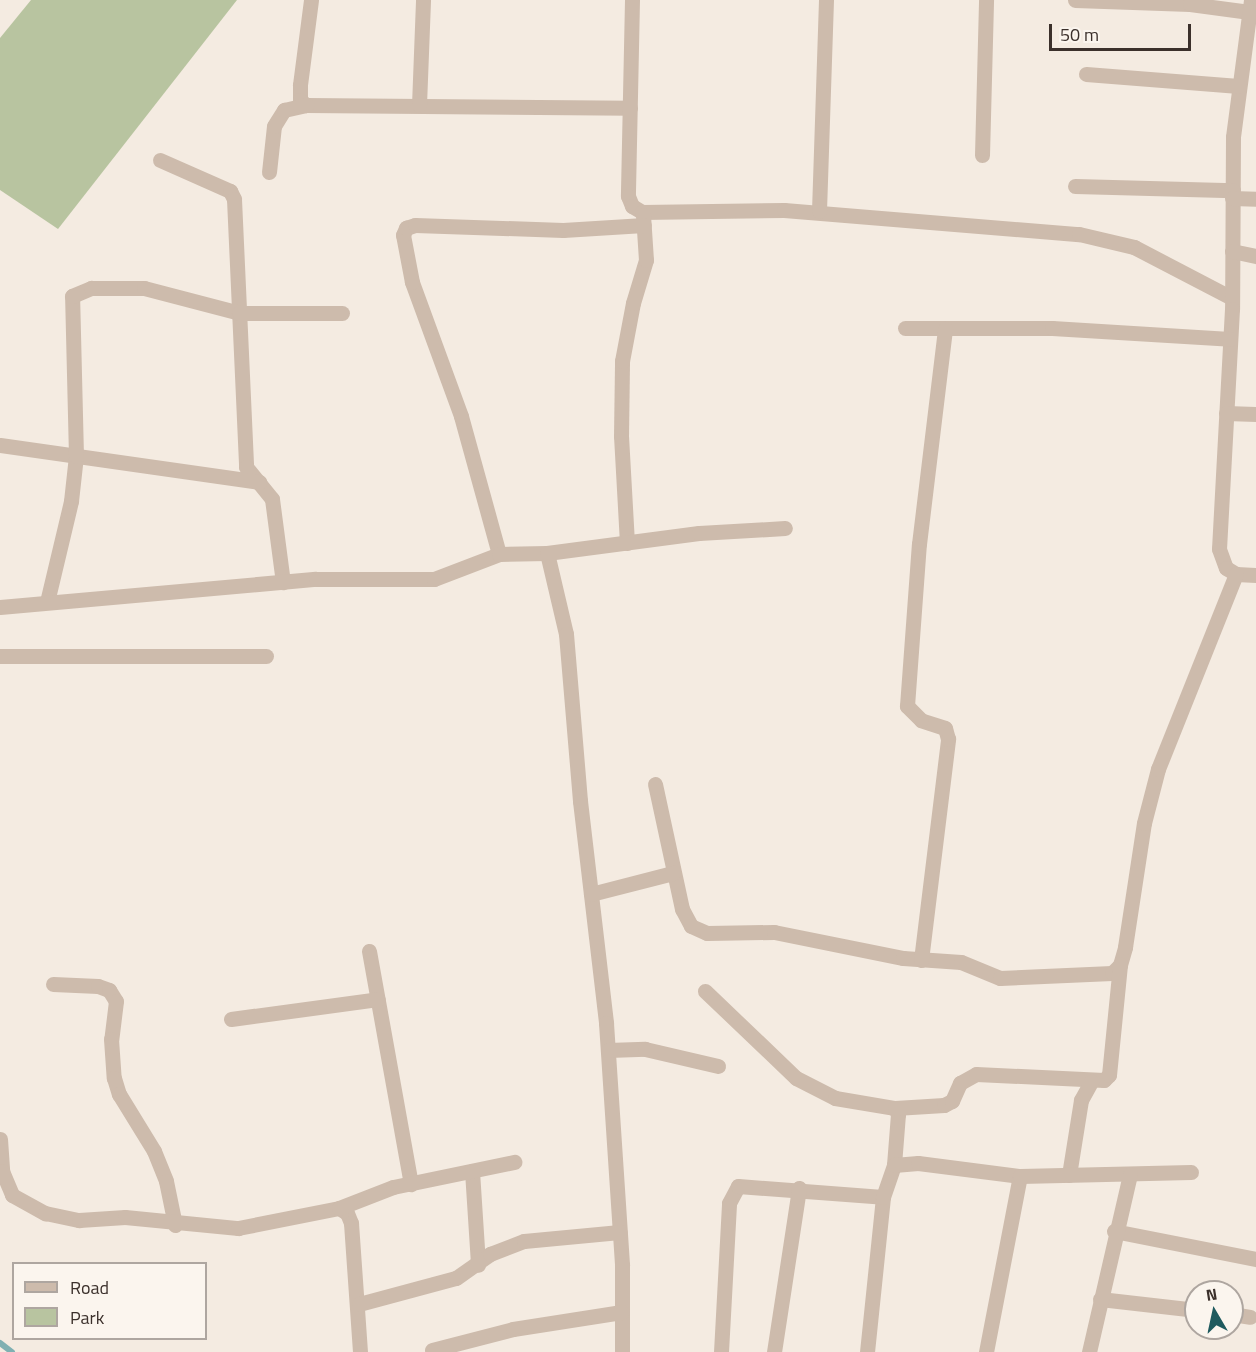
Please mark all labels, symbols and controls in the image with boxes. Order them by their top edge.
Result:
scale bar [1052,12,1194,50]
text: 50 m [1060,21,1099,48]
legend [12,1262,207,1340]
text: Road [70,1274,109,1301]
north arrow [1184,1280,1244,1340]
text: N [1204,1281,1219,1307]
text: Park [70,1304,104,1331]

